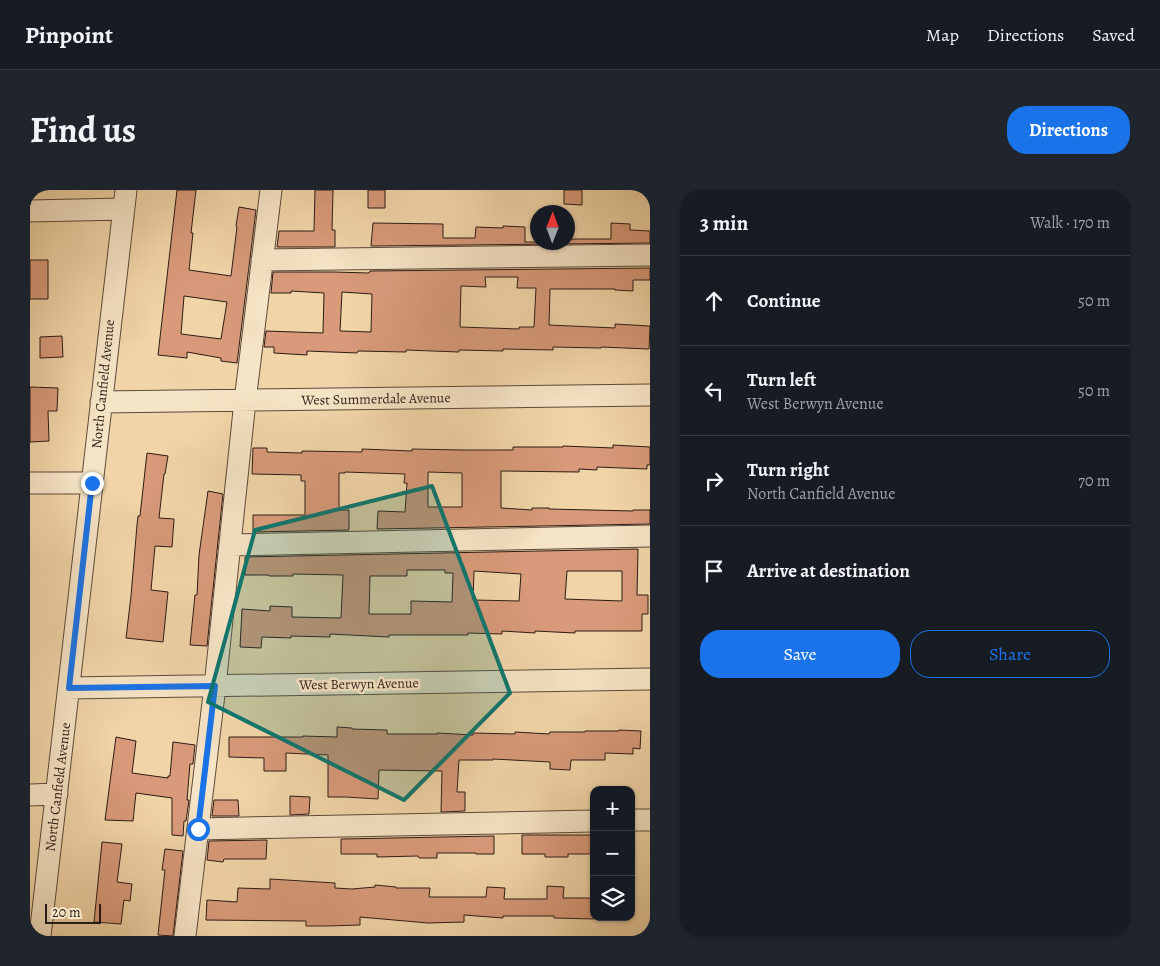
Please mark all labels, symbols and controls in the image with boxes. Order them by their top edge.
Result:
text: Pinpoint [25,19,113,51]
text: Map [926,23,959,47]
text: Directions [987,23,1064,47]
text: Saved [1092,23,1135,47]
text: Find us [30,106,136,154]
button: Directions [1007,106,1130,154]
north arrow [530,205,575,250]
text: 3 min [700,209,748,237]
text: Walk · 170 m [1030,212,1110,234]
icon: ahead [700,287,728,315]
text: Continue [747,288,821,314]
text: 50 m [1078,290,1110,312]
street label: North Canfield Avenue [87,318,119,450]
text: Turn left [747,367,816,393]
icon: left [700,377,728,405]
text: 50 m [1078,380,1110,402]
street label: West Summerdale Avenue [300,388,451,410]
text: West Berwyn Avenue [747,393,884,415]
text: Turn right [747,457,829,483]
icon: right [700,467,728,495]
text: 70 m [1078,470,1110,492]
route end [81,472,104,495]
text: North Canfield Avenue [747,483,895,505]
icon: arrive [700,557,728,585]
text: Arrive at destination [747,558,910,584]
button: Save [700,630,900,678]
button: Share [910,630,1110,678]
street label: West Berwyn Avenue [298,673,419,695]
street label: North Canfield Avenue [41,721,75,853]
map controls [590,786,635,921]
button: + [590,786,635,831]
route start [187,818,210,841]
button: − [590,831,635,876]
button: layers [590,876,635,921]
scale bar [45,901,101,924]
text: 20 m [52,903,81,922]

